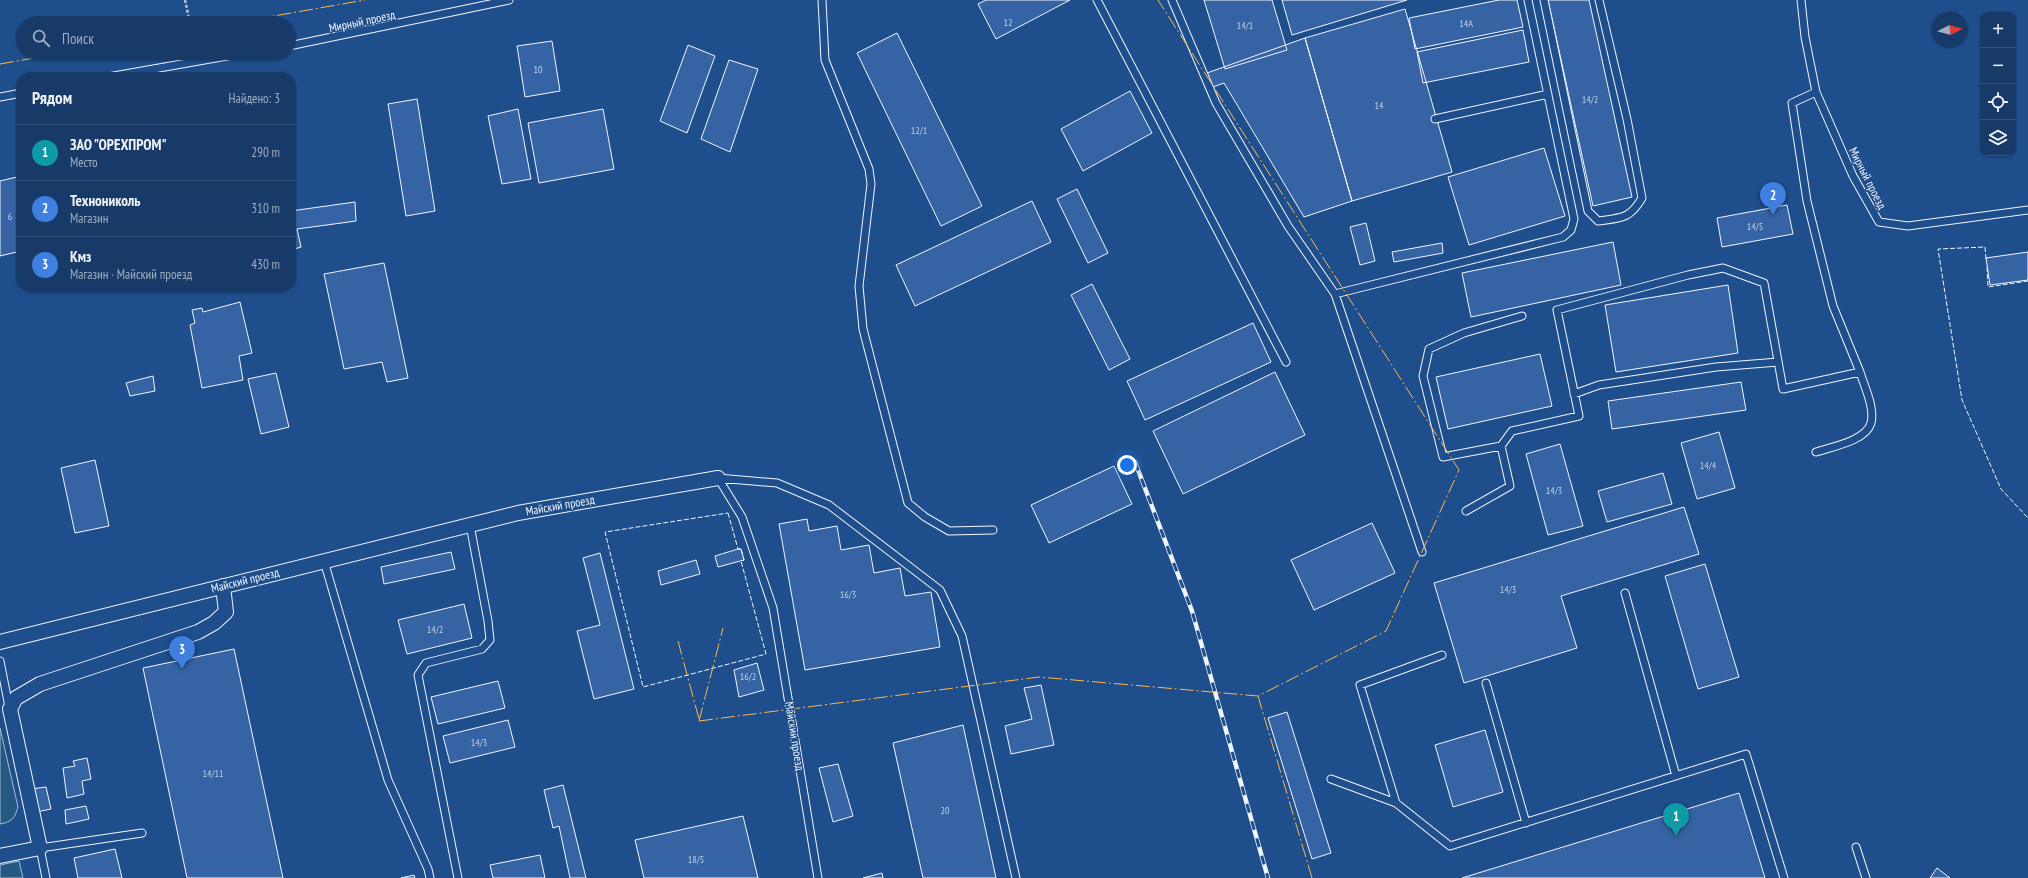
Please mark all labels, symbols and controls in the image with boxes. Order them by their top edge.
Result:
street label: Мирный проезд [327,6,397,35]
north arrow [1932,12,1968,48]
map controls [1980,12,2016,156]
button: + [1980,12,2016,48]
search box [16,16,296,60]
house number: 12 [1004,16,1013,29]
house number: 14А [1459,17,1473,30]
house number: 14/1 [1237,19,1253,32]
icon: search [30,27,52,49]
text: Поиск [62,29,94,48]
button: − [1980,48,2016,84]
house number: 10 [534,63,543,76]
button: locate [1980,84,2016,120]
text: Рядом [32,87,72,109]
text: Найдено: 3 [229,90,280,107]
house number: 14/2 [1582,93,1598,106]
house number: 14 [1375,99,1384,112]
button: layers [1980,120,2016,156]
house number: 12/1 [911,124,927,137]
text: ЗАО "ОРЕХПРОМ" [70,135,167,154]
text: 1 [42,144,48,161]
text: 290 m [251,144,280,161]
street label: Мирный проезд [1846,144,1890,212]
text: Место [70,154,98,171]
pin: 2 [1760,182,1786,215]
text: Технониколь [70,191,140,210]
text: 2 [42,200,48,217]
text: 310 m [251,200,280,217]
house number: 6 [8,210,13,223]
text: Магазин [70,210,108,227]
house number: 14/5 [1747,220,1763,233]
text: Кмз [70,247,91,266]
text: 3 [42,256,48,273]
text: 430 m [251,256,280,273]
text: Магазин · Майский проезд [70,266,192,283]
your location [1117,455,1137,475]
house number: 14/4 [1700,459,1717,472]
house number: 14/3 [1546,484,1562,497]
street label: Майский проезд [524,491,596,518]
street label: Майский проезд [209,564,281,596]
house number: 14/3 [1500,583,1516,596]
house number: 16/3 [840,588,856,601]
house number: 14/2 [427,623,443,636]
pin: 3 [169,636,195,669]
house number: 16/2 [740,670,756,683]
street label: Майский проезд [782,700,808,772]
house number: 14/3 [471,736,487,749]
house number: 14/11 [203,767,223,780]
pin: 1 [1663,803,1689,836]
house number: 20 [941,804,950,817]
house number: 18/5 [688,853,704,866]

